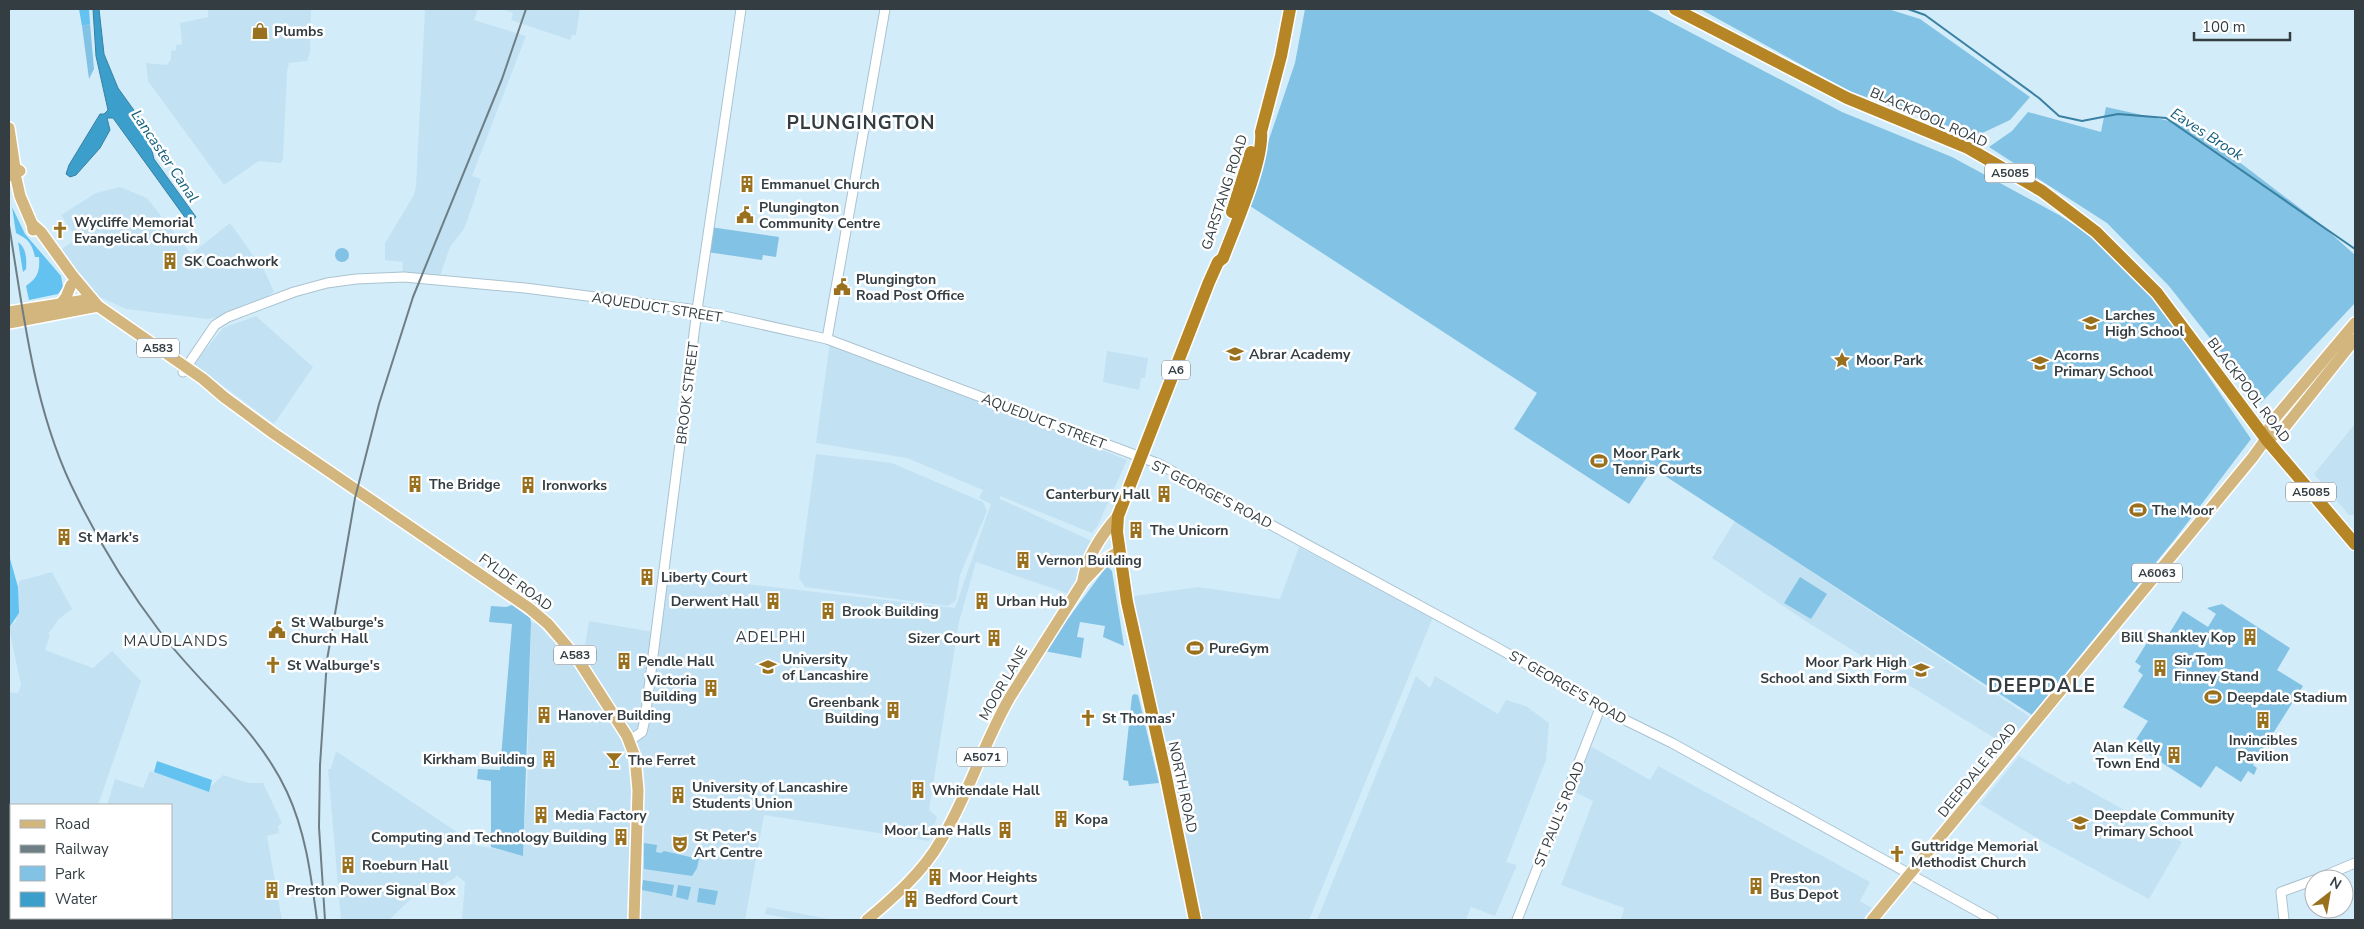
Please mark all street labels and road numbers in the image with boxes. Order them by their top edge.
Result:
street label: BLACKPOOL ROAD [1867,83,1991,152]
street label: GARSTANG ROAD [1197,132,1252,252]
road number: A5085 [1985,164,2035,182]
street label: AQUEDUCT STREET [590,288,724,327]
street label: BLACKPOOL ROAD [2203,334,2294,447]
road number: A583 [137,338,179,358]
street label: BROOK STREET [672,340,703,446]
road number: A6 [1162,360,1190,380]
street label: AQUEDUCT STREET [979,389,1109,454]
street label: ST GEORGE'S ROAD [1148,456,1275,533]
road number: A5085 [2286,482,2336,502]
street label: FYLDE ROAD [475,549,556,615]
road number: A6063 [2132,564,2182,582]
street label: MOOR LANE [975,643,1032,724]
road number: A583 [554,646,596,664]
street label: ST GEORGE'S ROAD [1505,646,1630,729]
street label: DEEPDALE ROAD [1934,719,2021,821]
street label: NORTH ROAD [1164,739,1202,835]
road number: A5071 [957,748,1007,766]
street label: ST PAUL'S ROAD [1530,759,1589,870]

